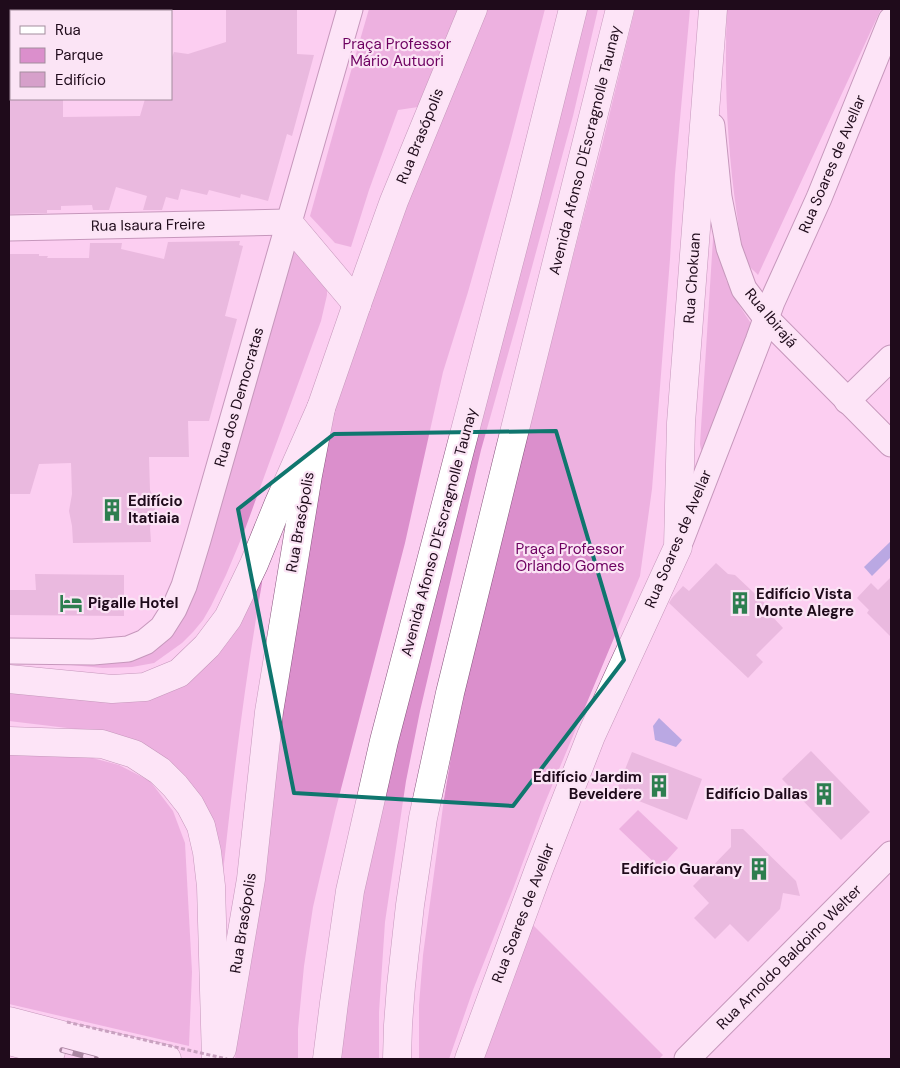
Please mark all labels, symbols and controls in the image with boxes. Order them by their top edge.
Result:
legend [10,10,172,100]
text: Rua [55,20,81,40]
street label: Avenida Afonso D'Escragnolle Taunay [544,23,626,277]
park label: Praça Professor Mário Autuori [343,34,452,71]
text: Parque [55,45,103,65]
text: Edifício [55,70,106,90]
street label: Rua Brasópolis [392,85,448,187]
street label: Rua Soares de Avellar [794,91,870,236]
street label: Rua Isaura Freire [91,214,205,236]
street label: Rua Chokuan [679,232,705,324]
street label: Rua Ibirajá [740,284,802,352]
street label: Rua dos Democratas [210,325,268,469]
street label: Avenida Afonso D'Escragnolle Taunay [396,405,482,658]
street label: Rua Soares de Avellar [640,466,716,611]
street label: Rua Brasópolis [281,470,319,574]
place label: Edifício Itatiaia [128,491,183,528]
building icon: Edifício Itatiaia [99,497,125,523]
park label: Praça Professor Orlando Gomes [515,539,625,576]
place label: Edifício Vista Monte Alegre [756,584,854,621]
hotel icon: Pigalle Hotel [58,590,84,616]
building icon: Edifício Vista Monte Alegre [727,590,753,616]
place label: Pigalle Hotel [88,593,179,613]
place label: Edifício Jardim Beveldere [533,767,642,804]
building icon: Edifício Jardim Beveldere [646,773,672,799]
building icon: Edifício Dallas [811,781,837,807]
place label: Edifício Dallas [706,784,808,804]
street label: Rua Soares de Avellar [487,840,559,986]
building icon: Edifício Guarany [746,856,772,882]
place label: Edifício Guarany [621,859,742,879]
street label: Rua Brasópolis [225,871,261,975]
street label: Rua Arnoldo Baldoino Welter [712,880,866,1034]

